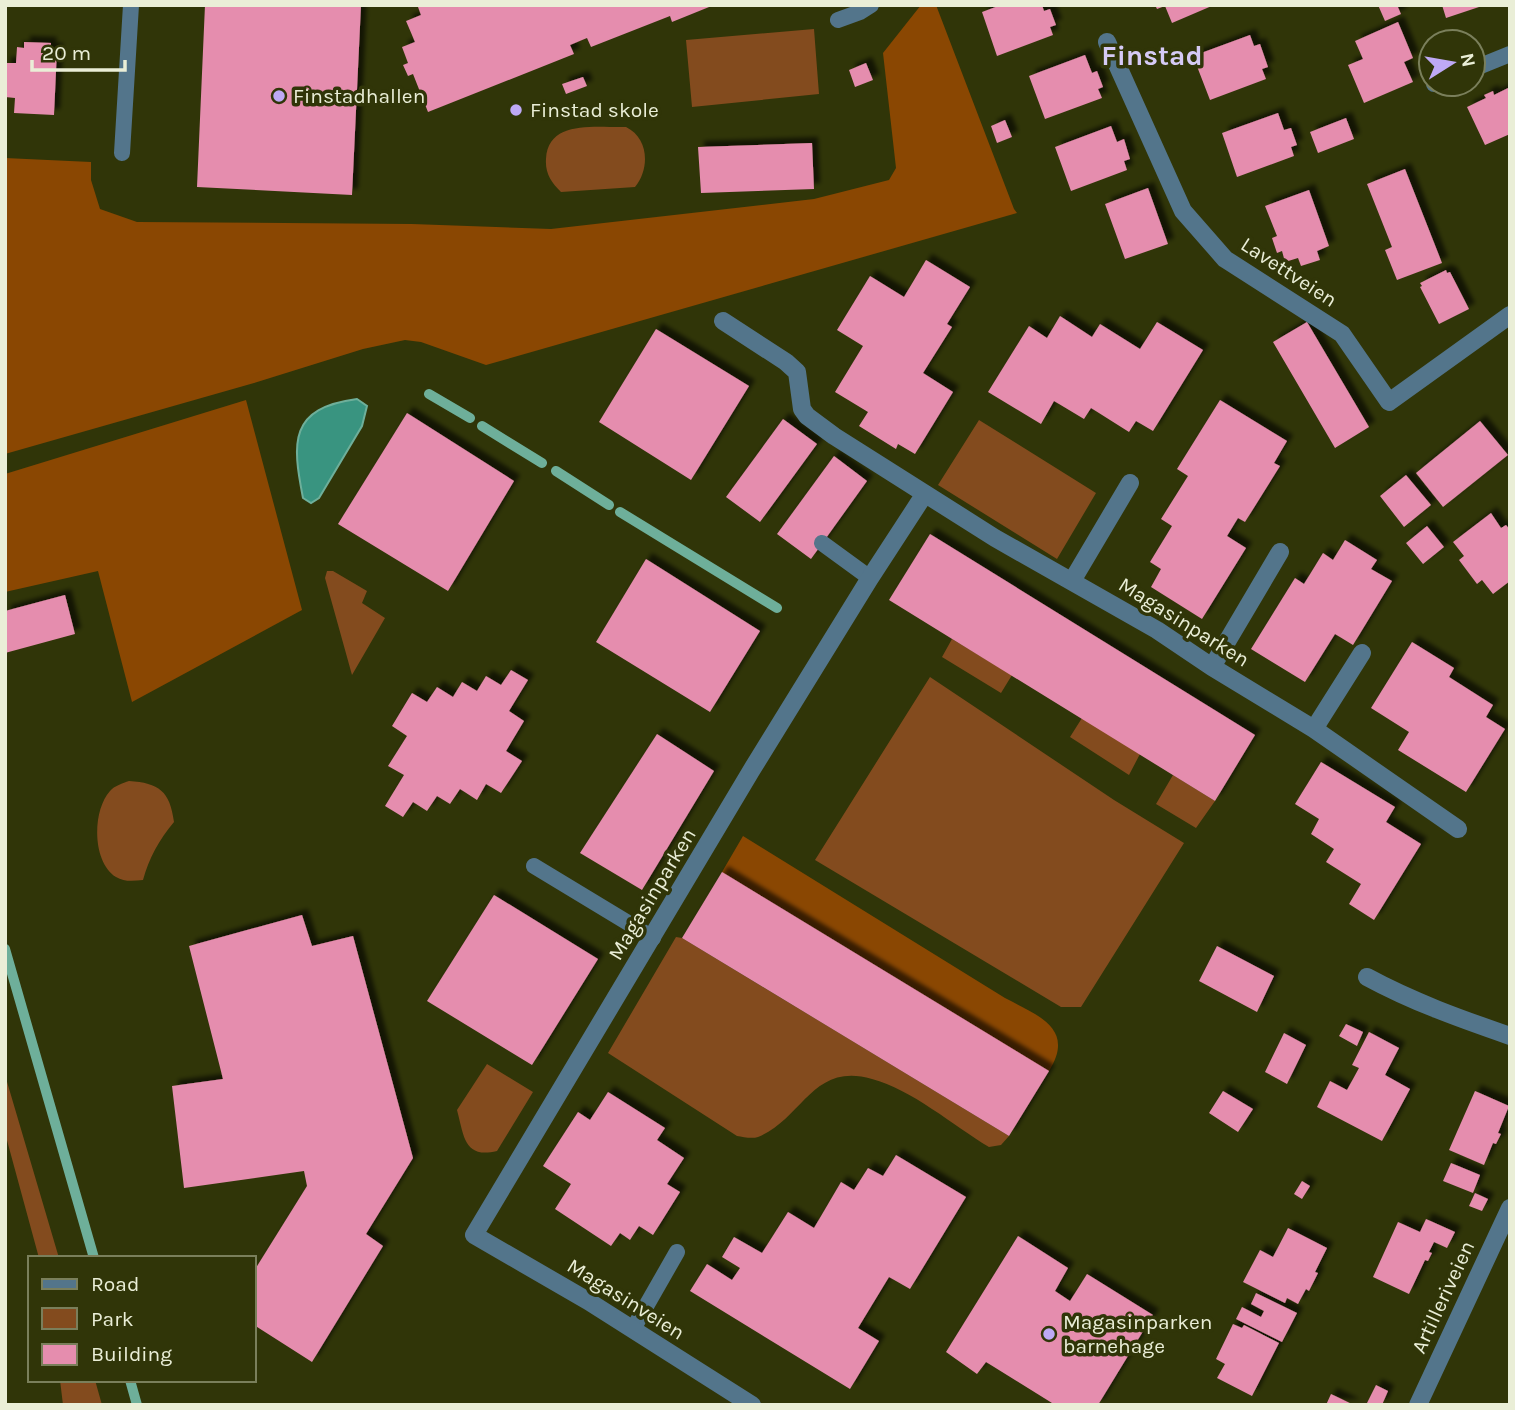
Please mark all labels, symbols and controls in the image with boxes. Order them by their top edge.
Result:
scale bar [32,28,124,72]
north arrow [1417,28,1487,98]
district label: Finstad [1101,39,1203,72]
text: 20 m [42,41,91,65]
text: N [1456,51,1480,69]
place label: Finstadhallen [293,84,425,108]
marker: Finstadhallen [271,88,287,104]
place label: Finstad skole [530,98,659,122]
marker: Finstad skole [508,102,524,118]
street label: Lavettveien [1237,232,1341,312]
street label: Magasinparken [1114,572,1254,672]
street label: Magasinparken [603,824,701,964]
street label: Artilleriveien [1406,1237,1480,1357]
street label: Magasinveien [563,1253,689,1345]
legend [28,1256,256,1382]
text: Road [91,1272,139,1296]
text: Park [91,1307,134,1331]
place label: Magasinparken barnehage [1063,1310,1212,1358]
marker: Magasinparken barnehage [1041,1326,1057,1342]
text: Building [91,1342,172,1366]

